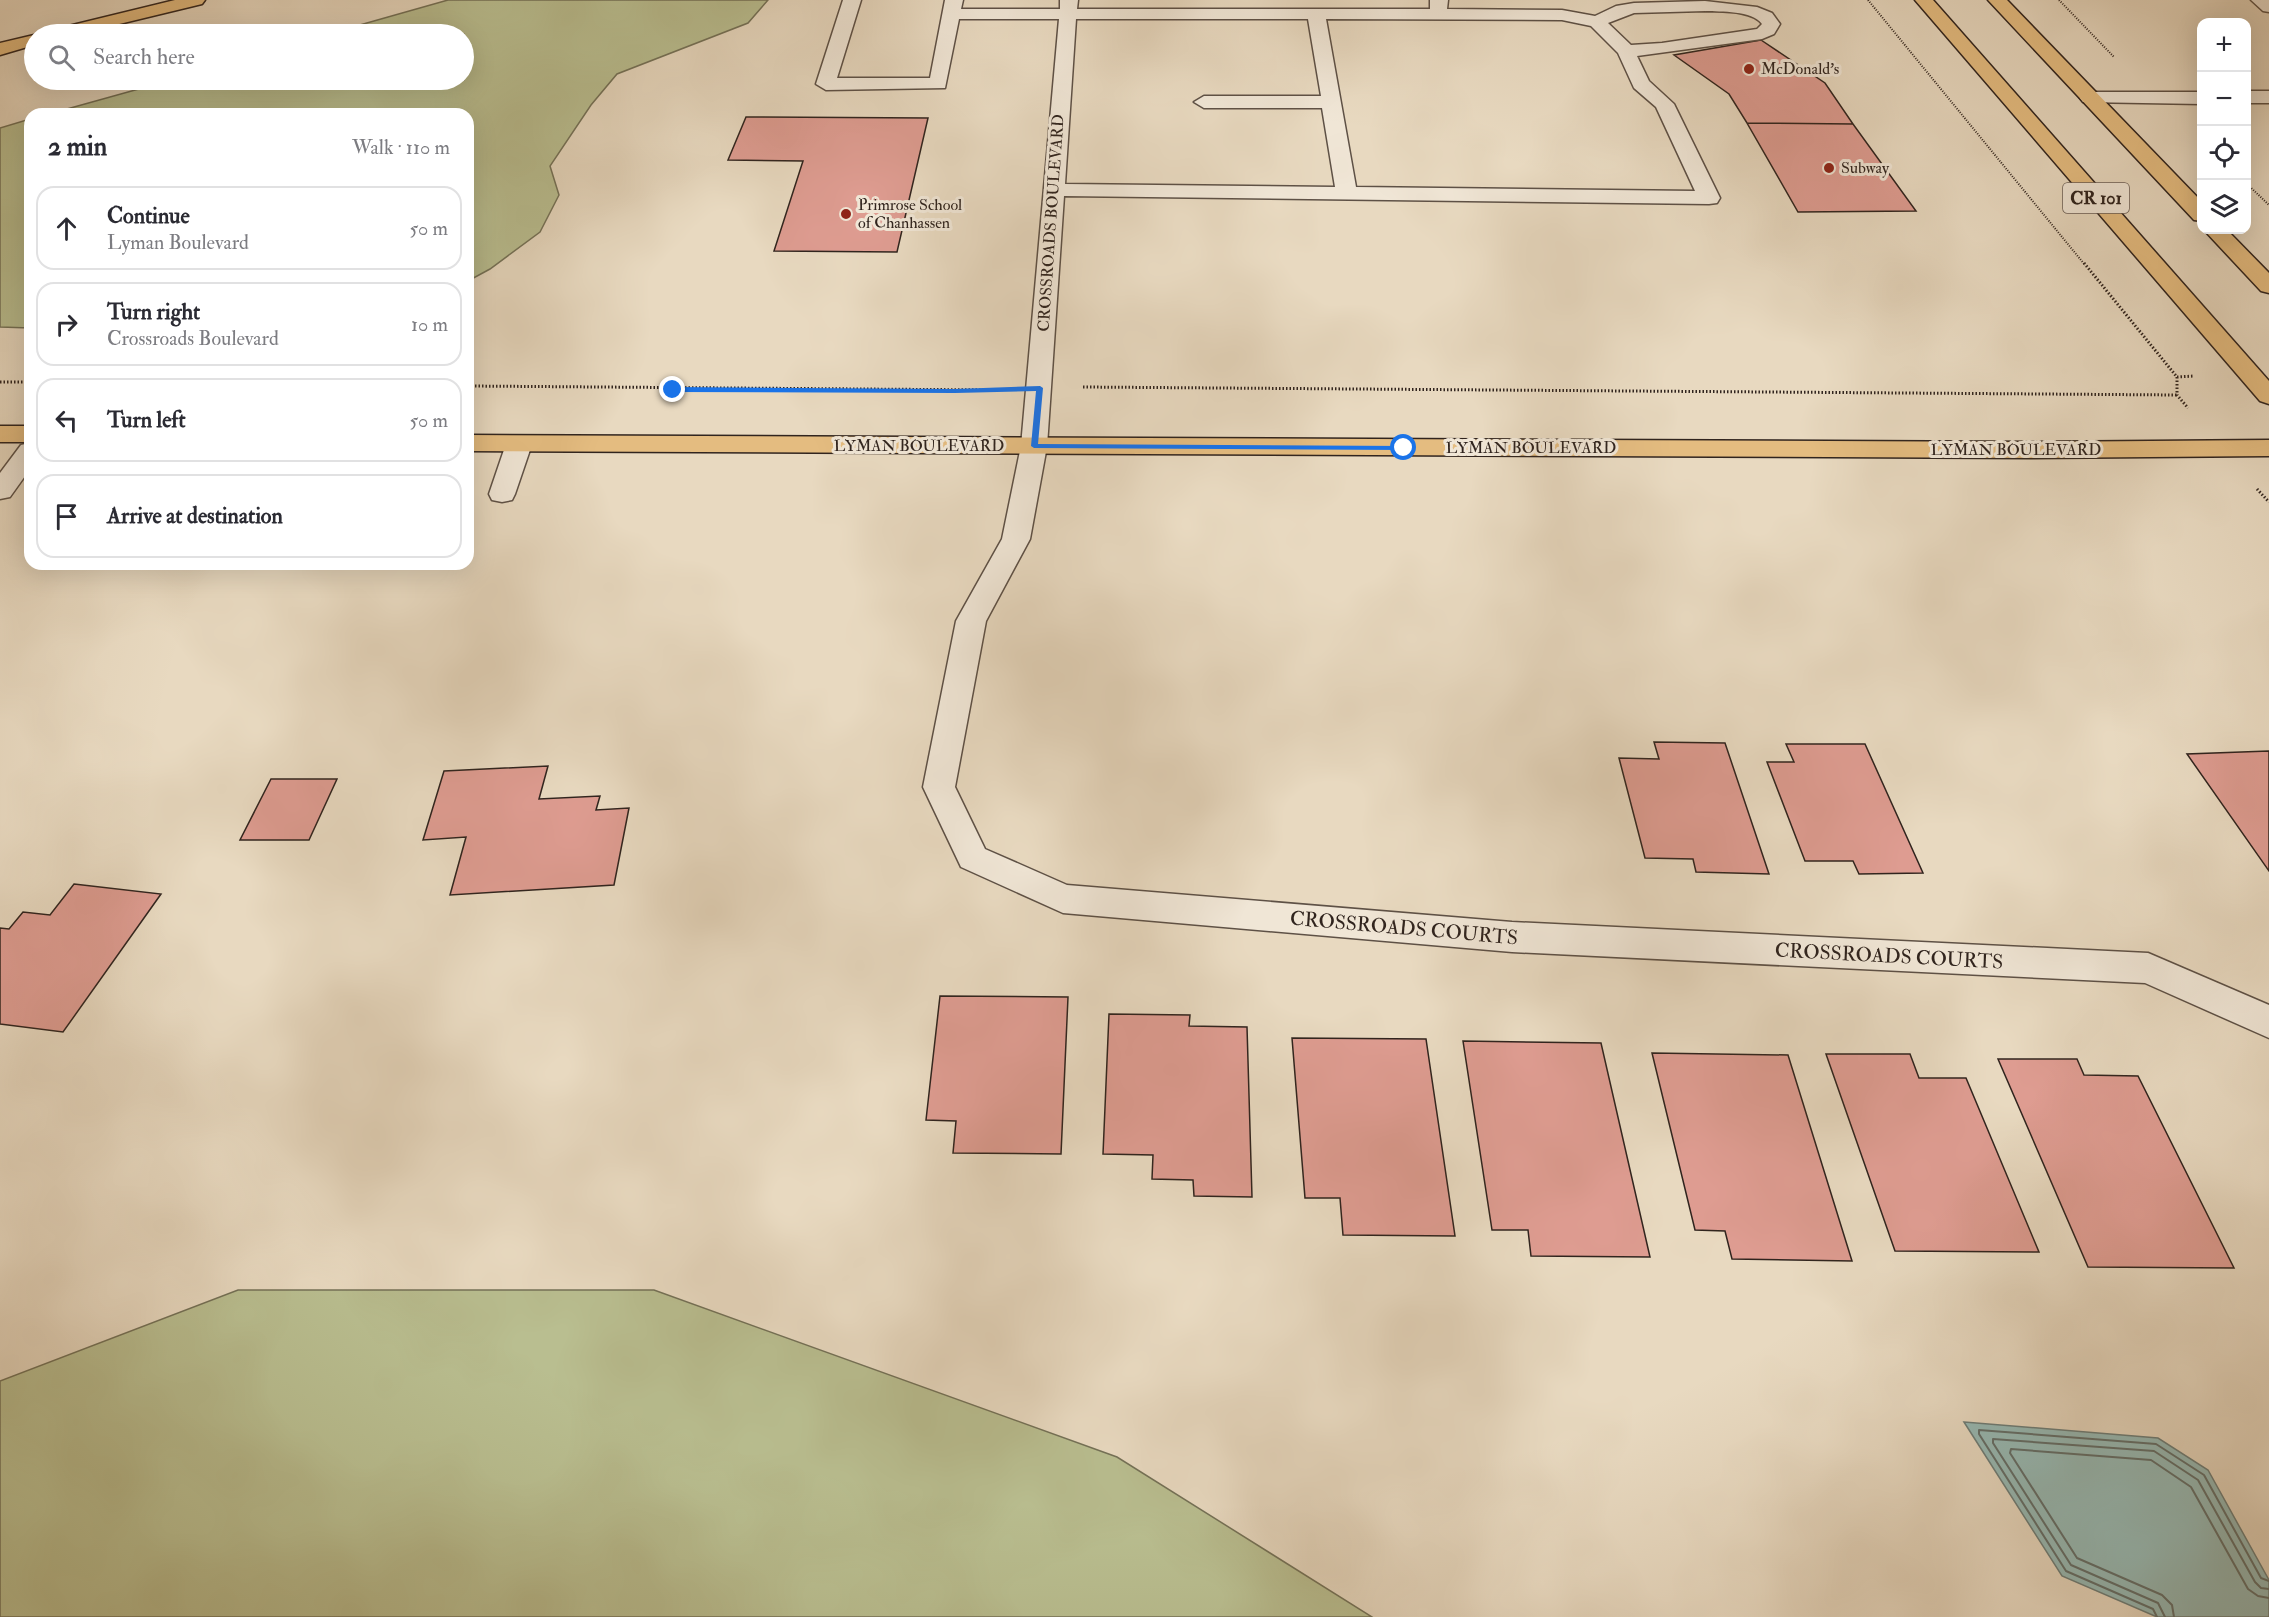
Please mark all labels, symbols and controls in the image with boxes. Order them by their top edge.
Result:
map controls [2197,18,2251,234]
button: + [2197,18,2251,72]
search box [24,24,474,90]
icon: search [45,41,78,74]
text: Search here [93,43,195,71]
place label: McDonald's [1761,59,1839,79]
marker: McDonald's [1742,62,1756,76]
button: − [2197,72,2251,126]
street label: CROSSROADS BOULEVARD [1033,114,1069,332]
button: locate [2197,126,2251,180]
text: 2 min [48,131,107,163]
text: Walk · 110 m [352,135,450,160]
place label: Subway [1841,158,1890,178]
marker: Subway [1822,161,1836,175]
button: layers [2197,180,2251,234]
road number: CR 101 [2063,183,2129,213]
place label: Primrose School of Chanhassen [858,195,962,233]
text: Continue [107,202,190,230]
marker: Primrose School of Chanhassen [839,207,853,221]
icon: ahead [50,212,83,245]
text: 50 m [409,216,448,241]
text: Lyman Boulevard [107,230,249,255]
text: Turn right [107,298,200,326]
icon: right [50,308,83,341]
text: 10 m [411,312,448,337]
text: Crossroads Boulevard [107,326,279,351]
route end [659,376,685,402]
icon: left [50,404,83,437]
text: Turn left [107,406,186,434]
text: 50 m [409,408,448,433]
route start [1390,434,1416,460]
street label: LYMAN BOULEVARD [834,436,1004,456]
street label: LYMAN BOULEVARD [1446,438,1616,458]
street label: LYMAN BOULEVARD [1931,440,2101,460]
icon: arrive [50,500,83,533]
text: Arrive at destination [107,502,283,530]
street label: CROSSROADS COURTS [1289,906,1519,950]
street label: CROSSROADS COURTS [1774,938,2004,974]

